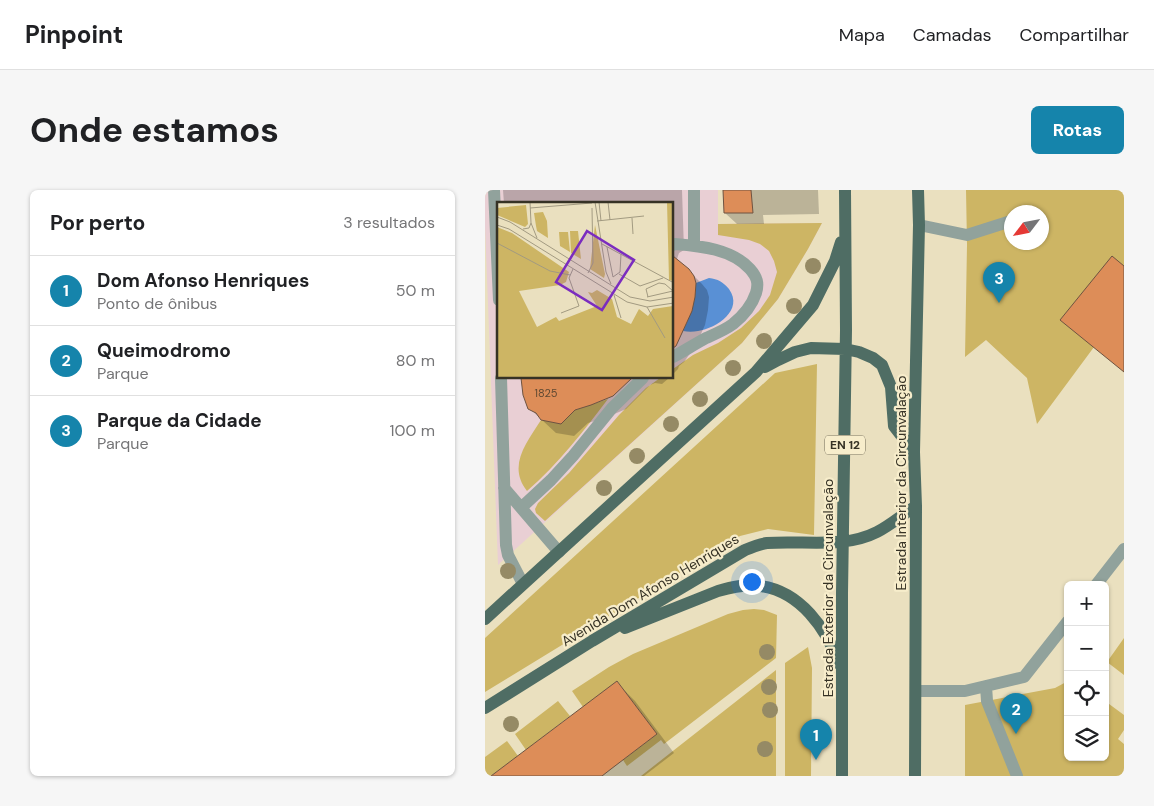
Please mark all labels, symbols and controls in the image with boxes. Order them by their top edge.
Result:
text: Pinpoint [25,19,123,50]
text: Mapa [839,23,885,47]
text: Camadas [913,23,991,47]
text: Compartilhar [1019,23,1129,47]
button: Rotas [1031,106,1124,154]
text: Onde estamos [30,107,279,153]
inset map [497,202,674,379]
north arrow [1004,205,1049,250]
text: Por perto [50,209,145,237]
text: 3 resultados [343,212,435,233]
pin: 3 [983,262,1015,303]
text: Dom Afonso Henriques [97,268,309,293]
text: 1 [63,280,69,301]
text: 50 m [396,280,435,301]
text: Ponto de ônibus [97,293,217,314]
text: Queimodromo [97,338,231,363]
text: 2 [61,350,71,371]
text: 80 m [396,350,435,371]
text: Parque [97,363,149,384]
street label: Estrada Interior da Circunvalação [892,376,910,591]
house number: 1825 [535,386,558,400]
text: Parque da Cidade [97,408,262,433]
text: 3 [61,420,71,441]
text: 100 m [390,420,435,441]
text: Parque [97,433,149,454]
road number: EN 12 [825,436,865,454]
street label: Estrada Exterior da Circunvalação [819,479,837,697]
street label: Avenida Dom Afonso Henriques [558,530,742,650]
your location [739,569,765,595]
map controls [1064,581,1109,761]
button: + [1064,581,1109,626]
button: − [1064,626,1109,671]
button: locate [1064,671,1109,716]
pin: 2 [1000,693,1032,734]
button: layers [1064,716,1109,761]
pin: 1 [800,719,832,760]

